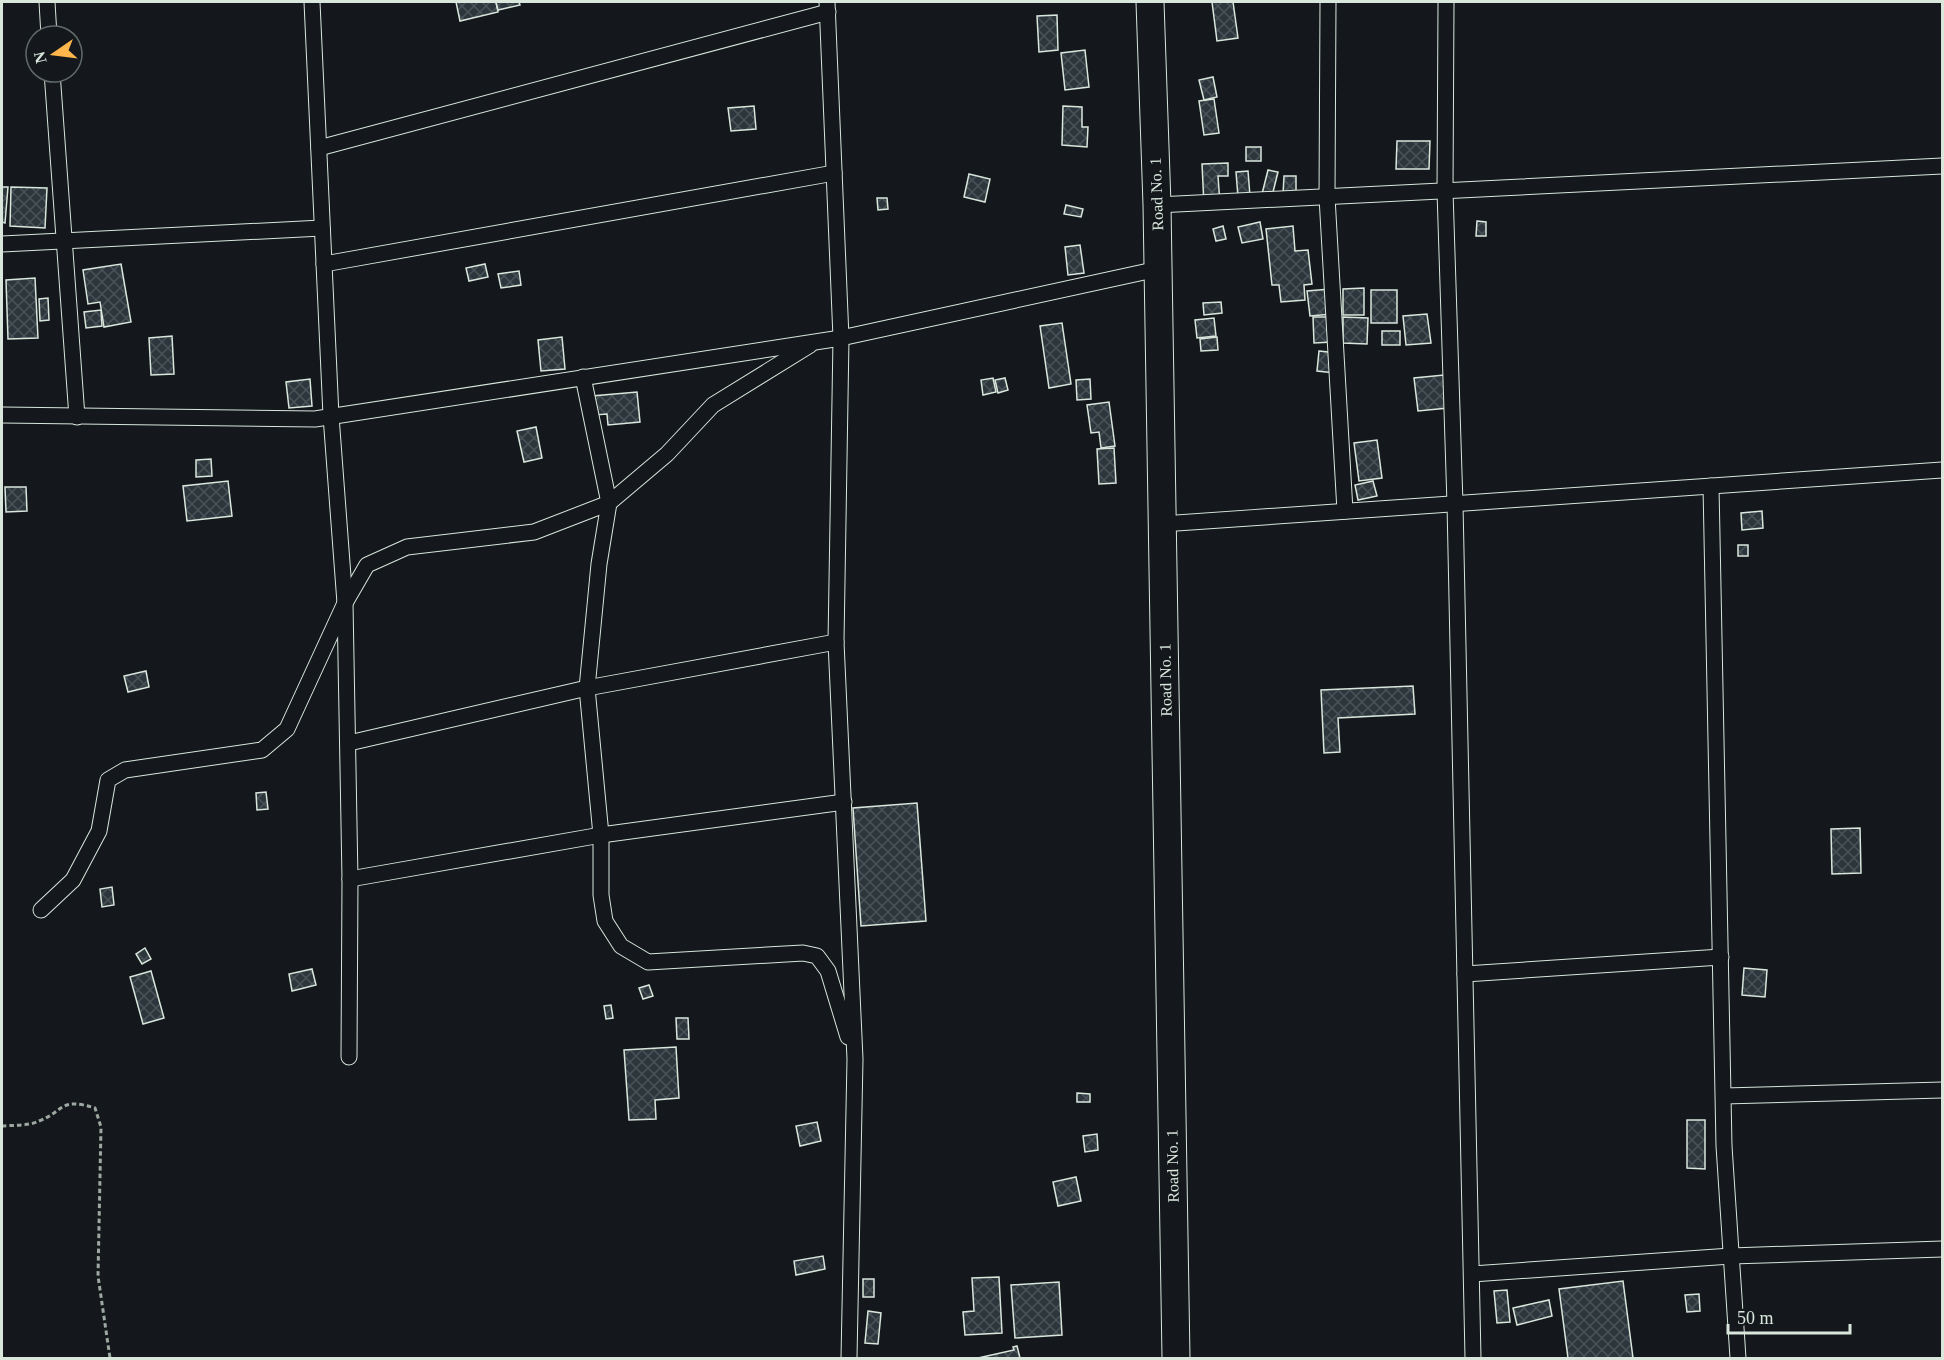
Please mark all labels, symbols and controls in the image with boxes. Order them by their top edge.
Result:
north arrow [24,24,84,84]
text: N [30,49,50,65]
street label: Road No. 1 [1147,157,1166,231]
street label: Road No. 1 [1156,643,1175,717]
street label: Road No. 1 [1163,1129,1182,1203]
scale bar [1728,1297,1850,1335]
text: 50 m [1737,1308,1774,1328]

